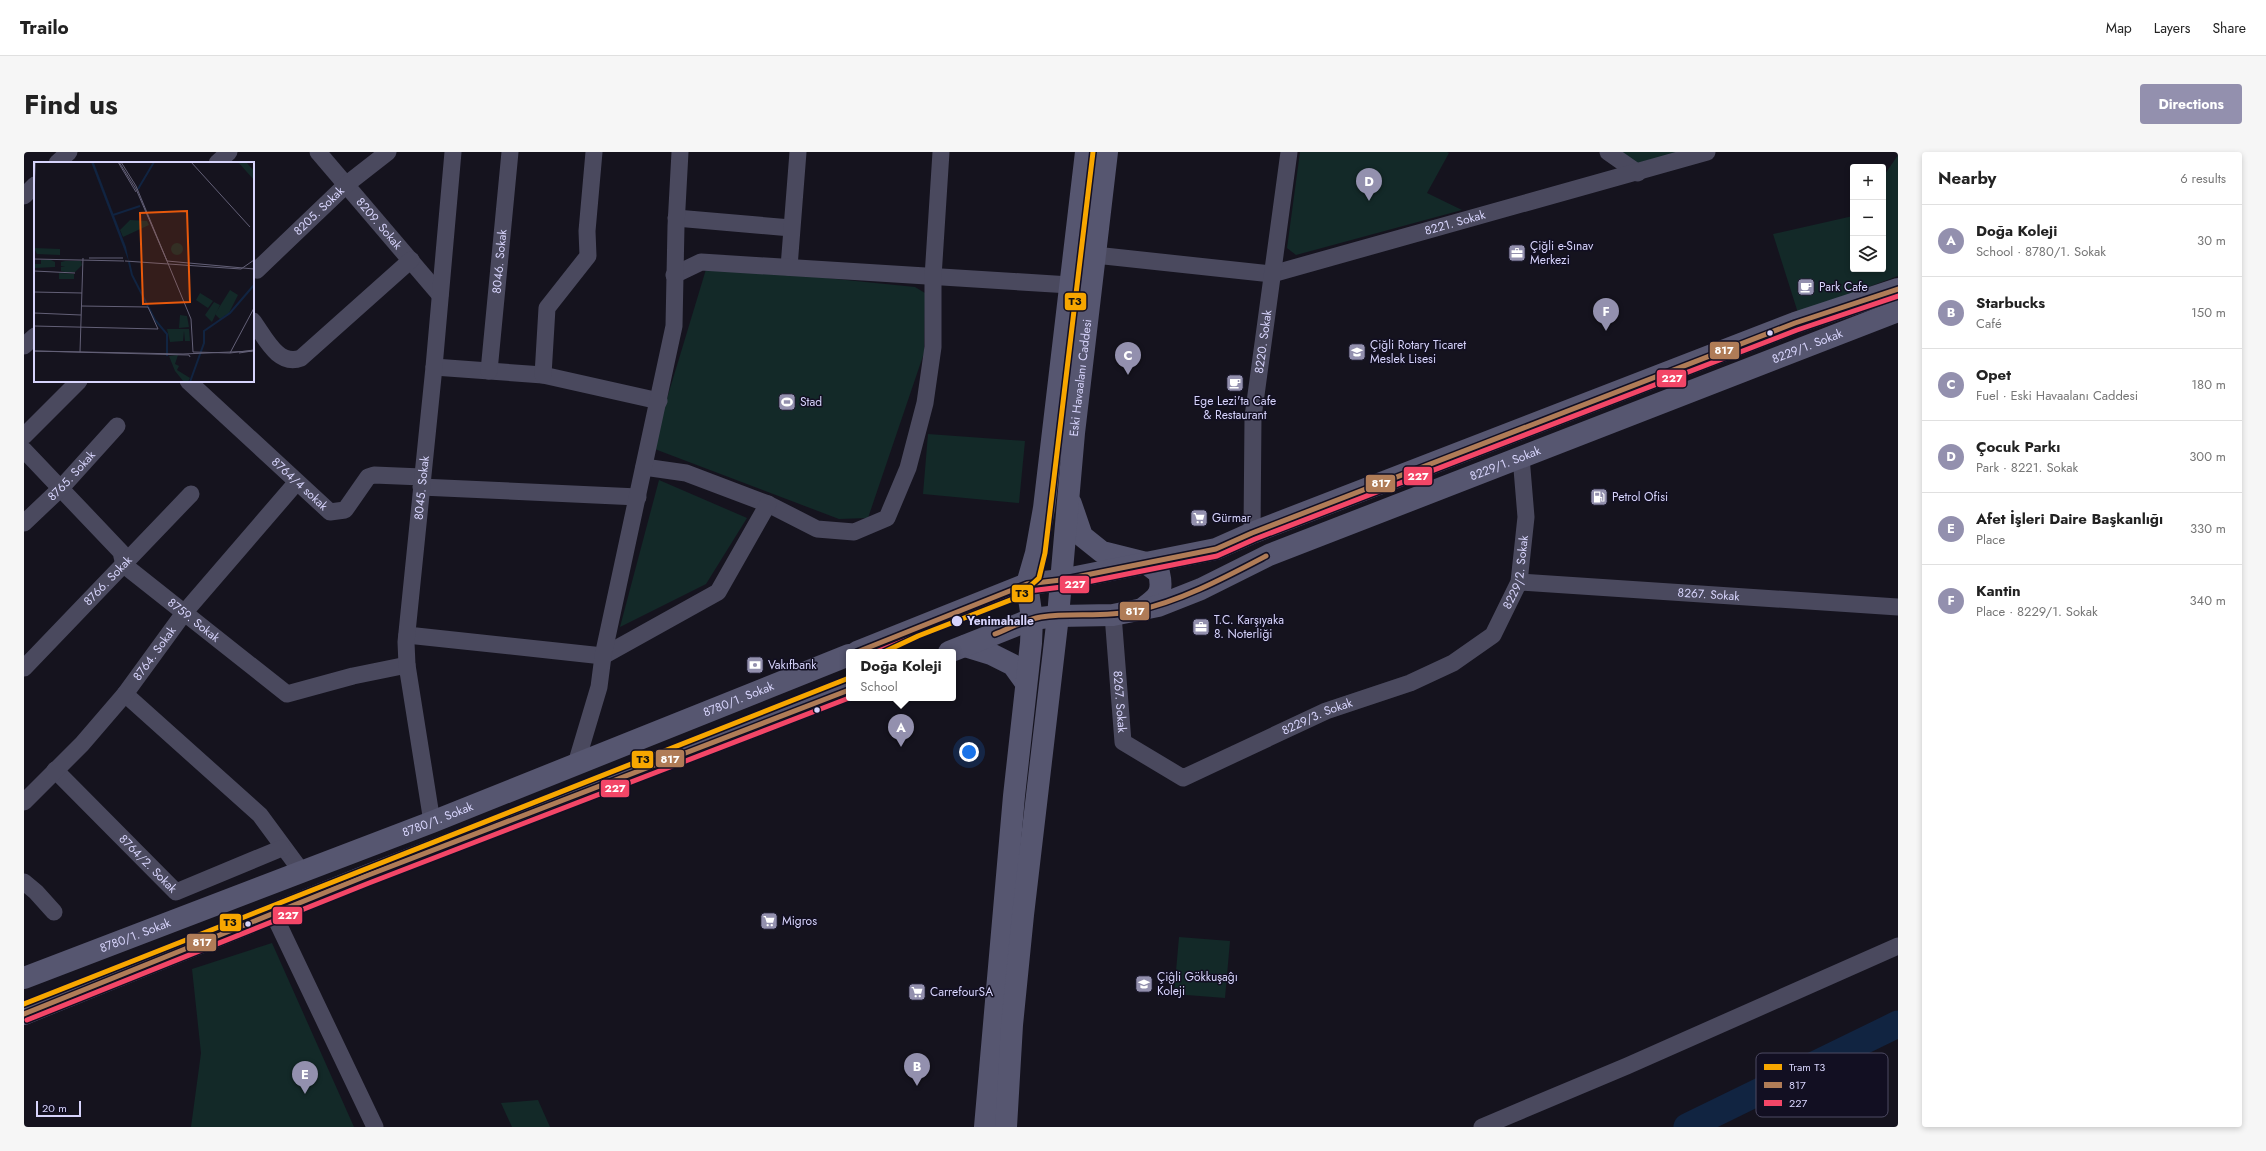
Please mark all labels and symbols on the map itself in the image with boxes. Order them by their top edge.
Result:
inset map [34,162,254,382]
pin: D [1356,168,1382,201]
street label: 8205. Sokak [289,182,349,240]
street label: 8209. Sokak [352,194,407,254]
street label: 8221. Sokak [1422,205,1488,240]
street label: 8046. Sokak [487,228,512,294]
place label: Çiğli e-Sınav Merkezi [1530,237,1594,269]
office icon: Çiğli e-Sınav Merkezi [1507,243,1527,263]
cafe icon: Park Cafe [1796,277,1816,297]
place label: Park Cafe [1819,278,1868,296]
line badge: T3 [1064,292,1087,311]
text: T3 [1068,293,1082,309]
pin: F [1593,298,1619,331]
street label: 8220. Sokak [1250,308,1277,375]
street label: Eski Havaalanı Caddesi [1065,318,1096,437]
street label: 8229/1. Sokak [1769,324,1846,368]
unlabelled marker [1765,328,1775,338]
place label: Çiğli Rotary Ticaret Meslek Lisesi [1370,336,1466,368]
line badge: 817 [1709,341,1740,360]
pin: C [1115,342,1141,375]
school or university icon: Çiğli Rotary Ticaret Meslek Lisesi [1347,342,1367,362]
text: 817 [1714,342,1734,358]
line badge: 227 [1656,369,1687,388]
text: 227 [1661,370,1683,386]
cafe icon: Ege Lezi'ta Cafe & Restaurant [1225,373,1245,393]
sports icon: Stad [777,392,797,412]
place label: Ege Lezi'ta Cafe & Restaurant [1194,392,1276,424]
place label: Stad [800,393,822,411]
street label: 8229/1. Sokak [1467,441,1544,485]
street label: 8765. Sokak [44,446,100,505]
street label: 8764/4 sokak [267,453,333,515]
street label: 8045. Sokak [409,454,434,521]
line badge: 227 [1403,466,1433,486]
text: 227 [1407,468,1429,484]
line badge: 817 [1365,474,1396,493]
text: 817 [1371,475,1391,491]
fuel station icon: Petrol Ofisi [1589,487,1609,507]
place label: Petrol Ofisi [1612,488,1668,506]
supermarket icon: Gürmar [1189,508,1209,528]
place label: Gürmar [1212,509,1252,527]
street label: 8229/2. Sokak [1498,534,1533,612]
street label: 8766. Sokak [79,551,137,610]
line badge: 227 [1059,575,1090,594]
text: 227 [1064,576,1086,592]
street label: 8267. Sokak [1677,583,1741,606]
line badge: T3 [1011,584,1034,603]
text: T3 [1015,585,1029,601]
street label: 8759. Sokak [164,594,224,647]
line badge: 817 [1119,601,1150,621]
text: 817 [1125,603,1145,619]
place label: T.C. Karşıyaka 8. Noterliği [1214,611,1284,643]
place label: Yenimahalle [966,612,1034,630]
marker: Yenimahalle [950,614,964,628]
office icon: T.C. Karşıyaka 8. Noterliği [1191,617,1211,637]
street label: 8764. Sokak [129,622,181,684]
bank icon: Vakıfbank [745,655,765,675]
place label: Vakıfbank [768,656,817,674]
street label: 8267. Sokak [1108,670,1131,734]
street label: 8780/1. Sokak [700,677,777,721]
street label: 8229/3. Sokak [1279,694,1356,740]
unlabelled marker [812,705,822,715]
pin: A [888,714,914,747]
your location [959,742,979,762]
line badge: 817 [655,749,685,768]
line badge: T3 [631,750,654,769]
text: T3 [636,751,650,767]
text: 817 [660,751,680,767]
line badge: 227 [600,779,630,798]
text: 227 [604,780,626,796]
street label: 8780/1. Sokak [400,797,476,842]
street label: 8764/2. Sokak [115,830,182,898]
line badge: 227 [272,906,303,925]
text: 227 [277,907,299,923]
supermarket icon: Migros [759,911,779,931]
place label: Migros [782,912,817,930]
street label: 8780/1. Sokak [97,913,174,957]
line badge: T3 [219,913,242,932]
text: T3 [223,914,237,930]
unlabelled marker [243,919,253,929]
line badge: 817 [186,933,217,952]
text: 817 [192,934,212,950]
place label: Çiĝli Gökkuşaĝı Koleji [1157,968,1238,1000]
school or university icon: Çiĝli Gökkuşaĝı Koleji [1134,974,1154,994]
supermarket icon: CarrefourSA [907,982,927,1002]
place label: CarrefourSA [930,983,993,1001]
pin: B [904,1053,930,1086]
legend [1756,1053,1888,1117]
text: Tram T3 [1789,1059,1825,1075]
pin: E [292,1061,318,1094]
text: 817 [1789,1077,1806,1093]
text: 227 [1789,1095,1808,1111]
scale bar [36,1099,81,1118]

